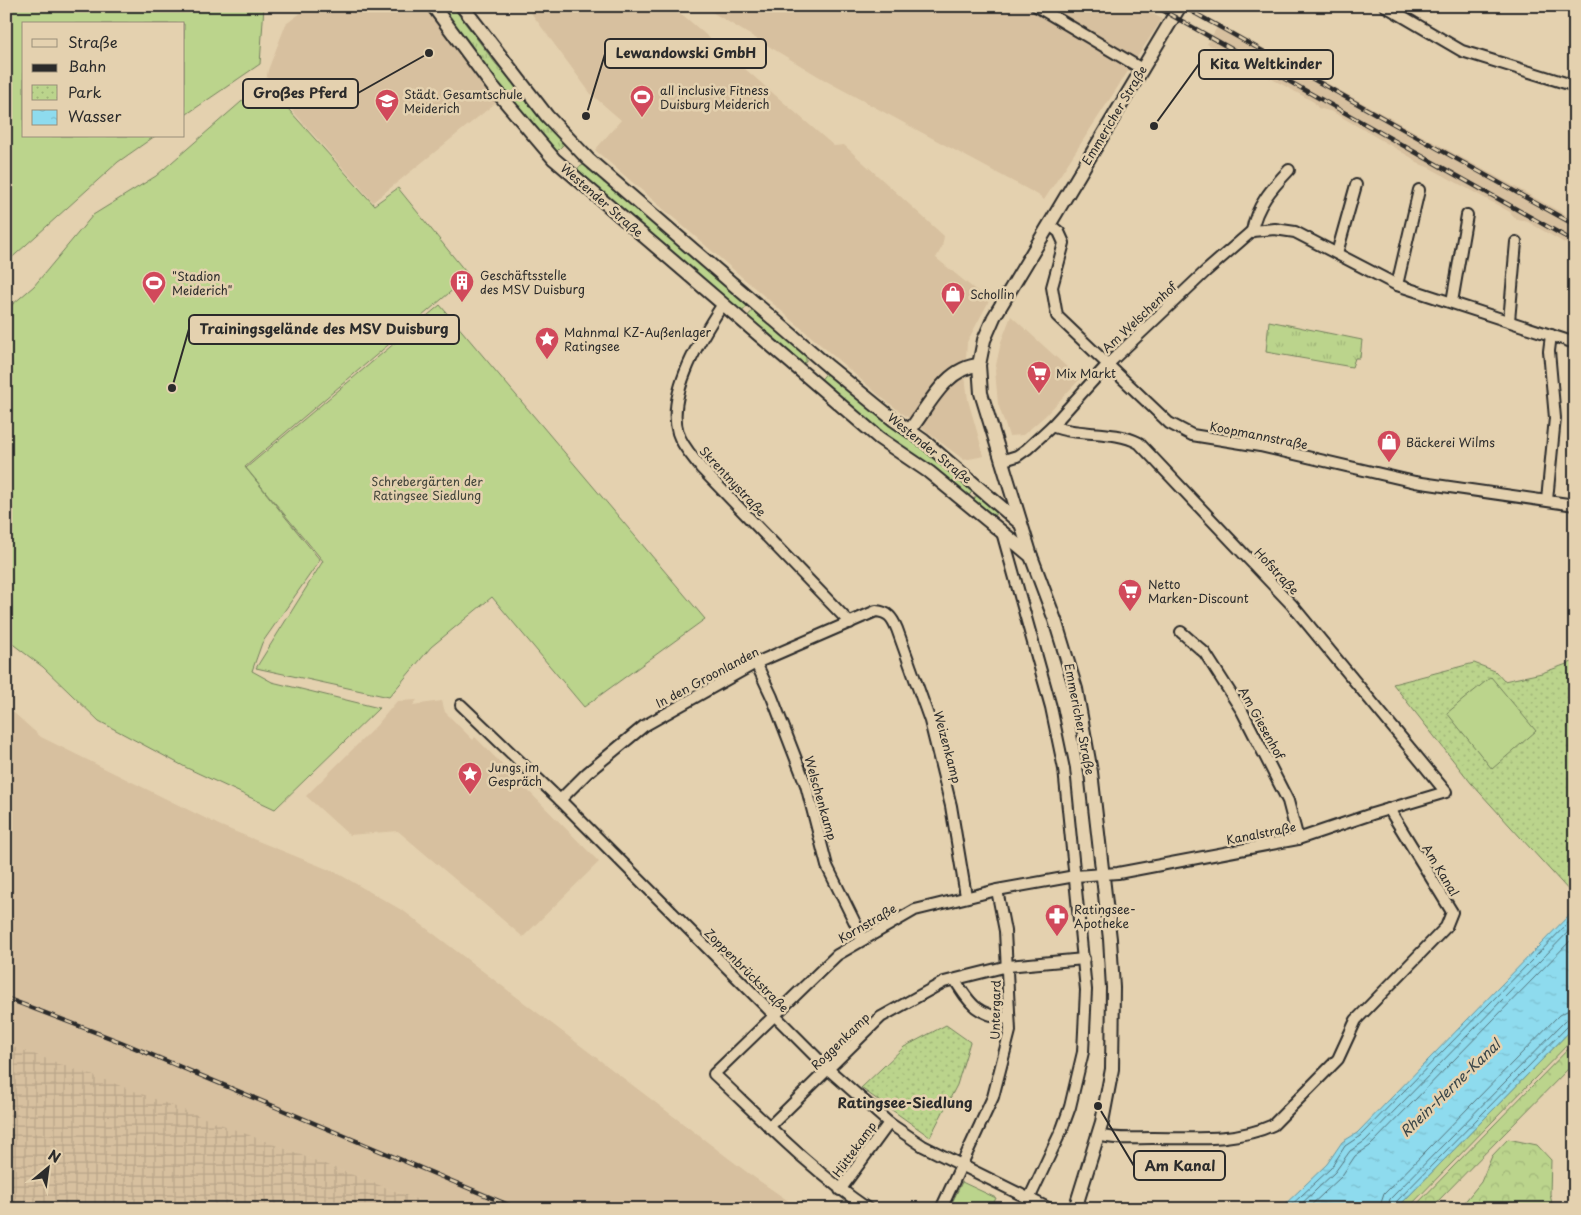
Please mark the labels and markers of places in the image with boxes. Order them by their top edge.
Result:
callout: Lewandowski GmbH [605,39,766,68]
callout: Kita Weltkinder [1199,50,1333,79]
callout: Großes Pferd [243,79,358,108]
place label: all inclusive Fitness Duisburg Meiderich [660,81,770,113]
sports icon: all inclusive Fitness Duisburg Meiderich [629,84,655,118]
place label: Städt. Gesamtschule Meiderich [404,85,523,117]
school or university icon: Städt. Gesamtschule Meiderich [374,88,400,122]
place label: Geschäftsstelle des MSV Duisburg [480,266,585,298]
place label: "Stadion Meiderich" [172,267,233,299]
building icon: Geschäftsstelle des MSV Duisburg [449,269,475,303]
sports icon: "Stadion Meiderich" [141,270,167,304]
shop icon: Schollin [940,281,966,315]
place label: Schollin [970,285,1014,303]
callout: Trainingsgelände des MSV Duisburg [189,315,459,344]
place label: Mahnmal KZ-Außenlager Ratingsee [564,323,712,355]
place icon: Mahnmal KZ-Außenlager Ratingsee [534,326,560,360]
supermarket icon: Mix Markt [1026,360,1052,394]
place label: Mix Markt [1056,364,1116,382]
shop icon: Bäckerei Wilms [1376,429,1402,463]
place label: Bäckerei Wilms [1406,433,1495,451]
place label: Netto Marken-Discount [1148,575,1249,607]
supermarket icon: Netto Marken-Discount [1117,578,1143,612]
place label: Jungs im Gespräch [488,758,542,790]
place icon: Jungs im Gespräch [457,761,483,795]
place label: Ratingsee- Apotheke [1074,900,1136,932]
pharmacy icon: Ratingsee- Apotheke [1044,903,1070,937]
callout: Am Kanal [1134,1151,1225,1180]

